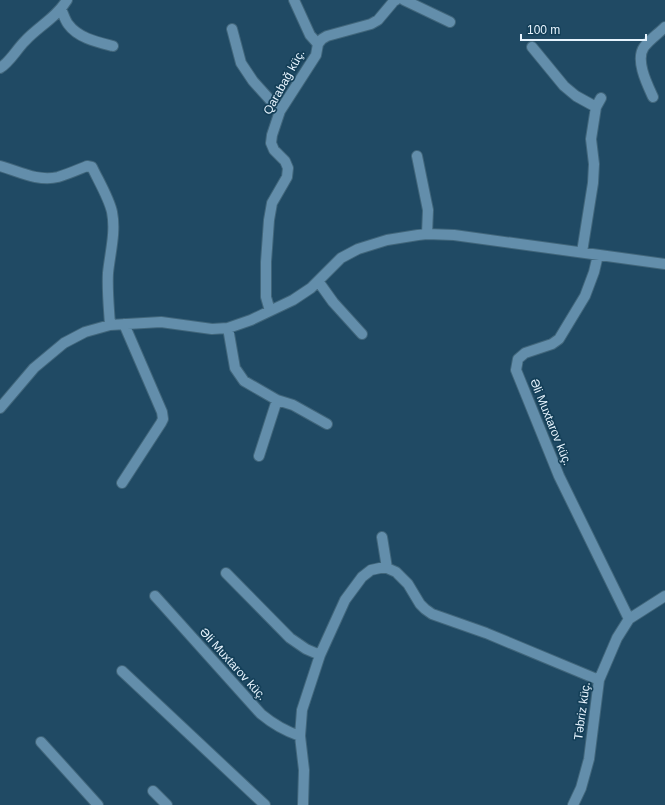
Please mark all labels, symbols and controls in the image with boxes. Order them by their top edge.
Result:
scale bar [521,16,646,42]
text: 100 m [527,23,560,37]
street label: Qarabağ küç. [260,47,308,117]
street label: Əli Muxtarov küç. [527,377,575,467]
street label: Əli Muxtarov küç. [197,625,269,703]
street label: Təbriz küç. [571,681,593,741]

